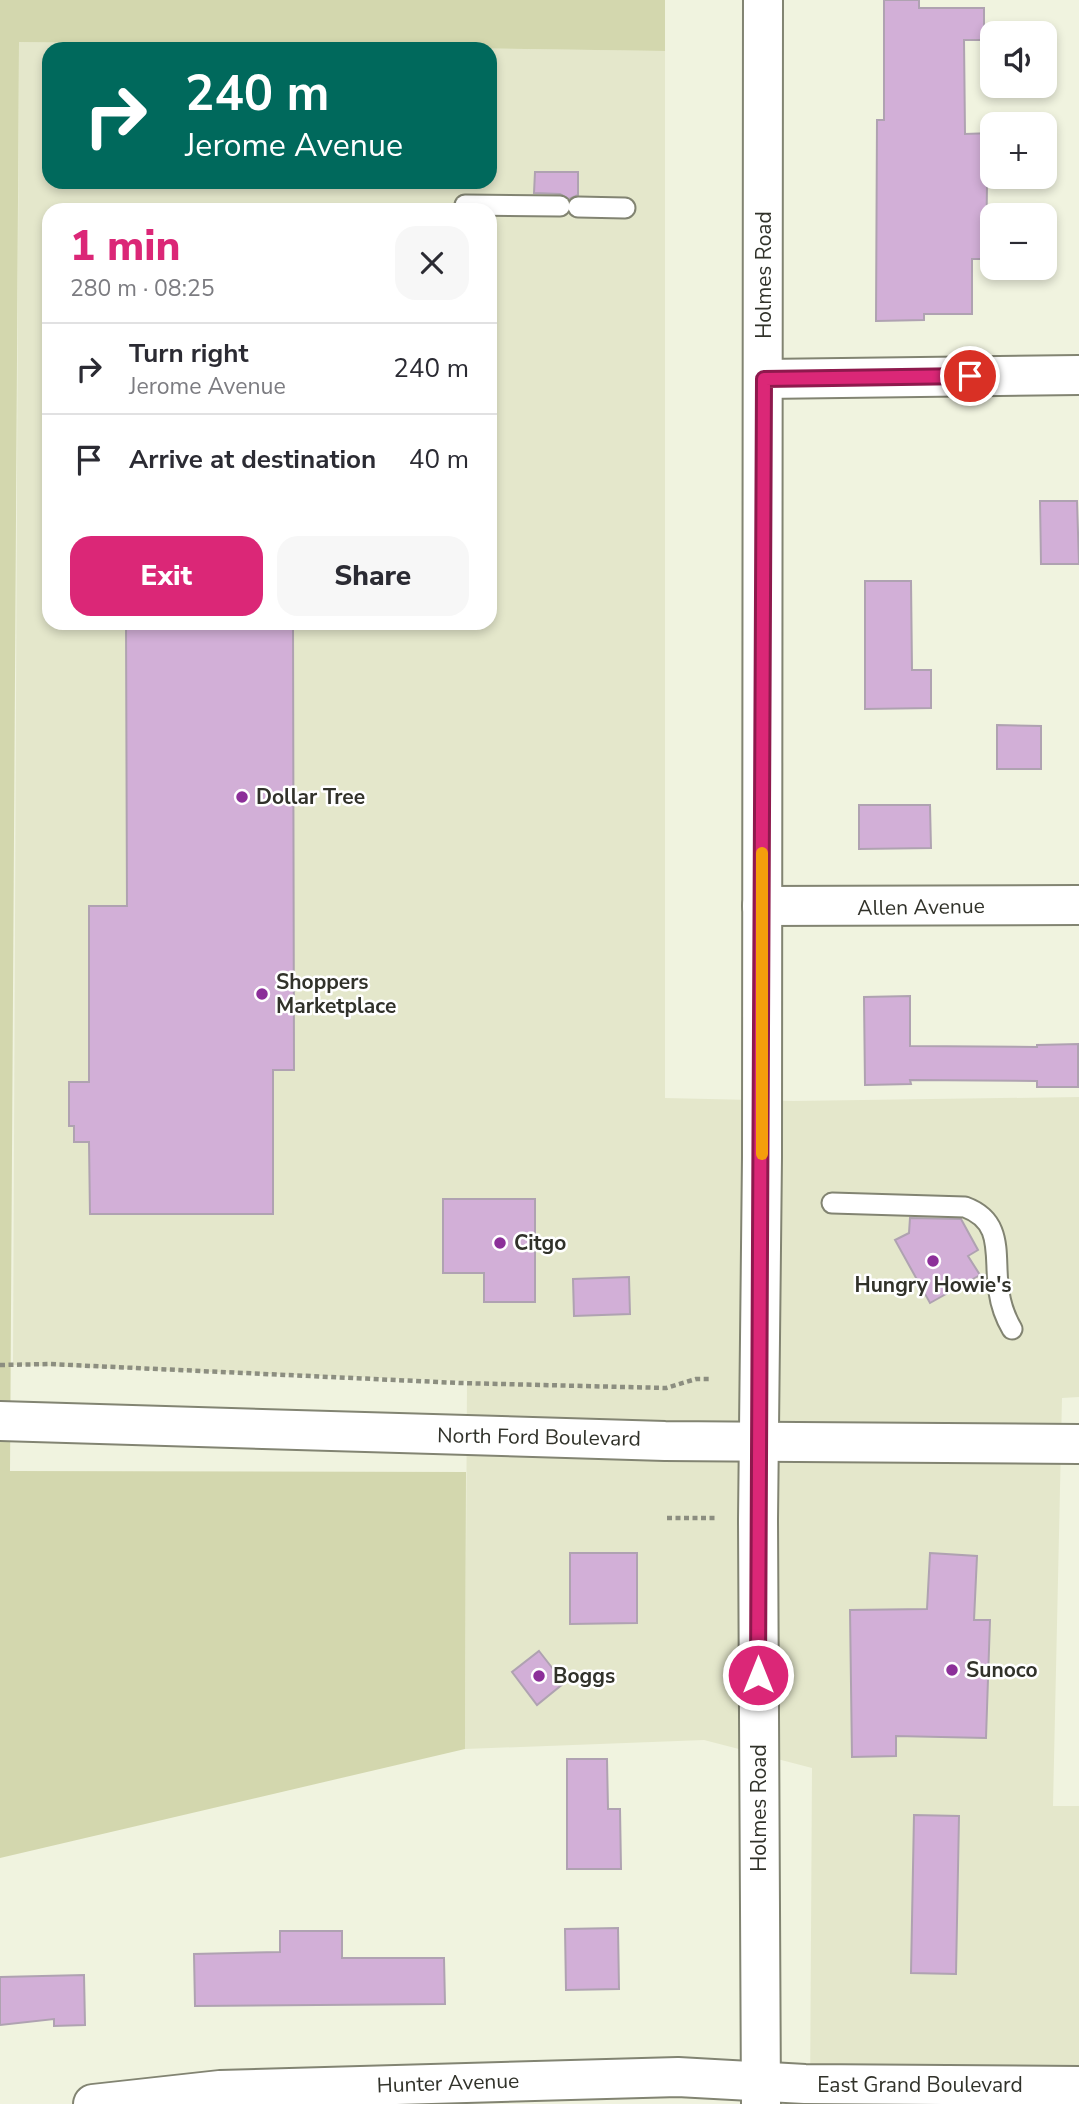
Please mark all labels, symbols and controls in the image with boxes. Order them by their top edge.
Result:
map controls [980,21,1057,280]
button: sound [980,21,1057,98]
text: 240 m [185,60,329,127]
icon: right [70,70,161,161]
button: + [980,112,1057,189]
text: Jerome Avenue [185,124,403,167]
button: − [980,203,1057,280]
street label: Holmes Road [750,211,778,339]
text: 1 min [70,218,180,275]
button: close [395,226,469,300]
text: 280 m · 08:25 [70,273,215,304]
text: Turn right [129,336,248,371]
pin [940,346,1000,406]
icon: right [70,350,108,388]
text: 240 m [393,351,469,386]
icon: arrive [951,357,989,395]
text: Jerome Avenue [129,371,286,402]
icon: arrive [70,441,108,479]
text: Arrive at destination [129,442,376,477]
text: 40 m [409,442,469,477]
button: Exit [70,536,263,616]
button: Share [277,536,469,616]
place label: Dollar Tree [256,783,365,811]
marker: Dollar Tree [234,789,250,805]
street label: Allen Avenue [857,892,985,922]
place label: Shoppers Marketplace [276,968,396,1020]
marker: Shoppers Marketplace [254,986,270,1002]
place label: Citgo [514,1229,566,1257]
marker: Citgo [492,1235,508,1251]
marker: Hungry Howie's [925,1253,941,1269]
place label: Hungry Howie's [854,1271,1012,1299]
street label: North Ford Boulevard [437,1421,641,1453]
position arrow [721,1638,795,1712]
place label: Sunoco [966,1656,1038,1684]
place label: Boggs [553,1662,615,1690]
marker: Sunoco [944,1662,960,1678]
marker: Boggs [531,1668,547,1684]
street label: Holmes Road [745,1744,773,1872]
street label: Hunter Avenue [376,2067,520,2099]
street label: East Grand Boulevard [817,2071,1023,2099]

